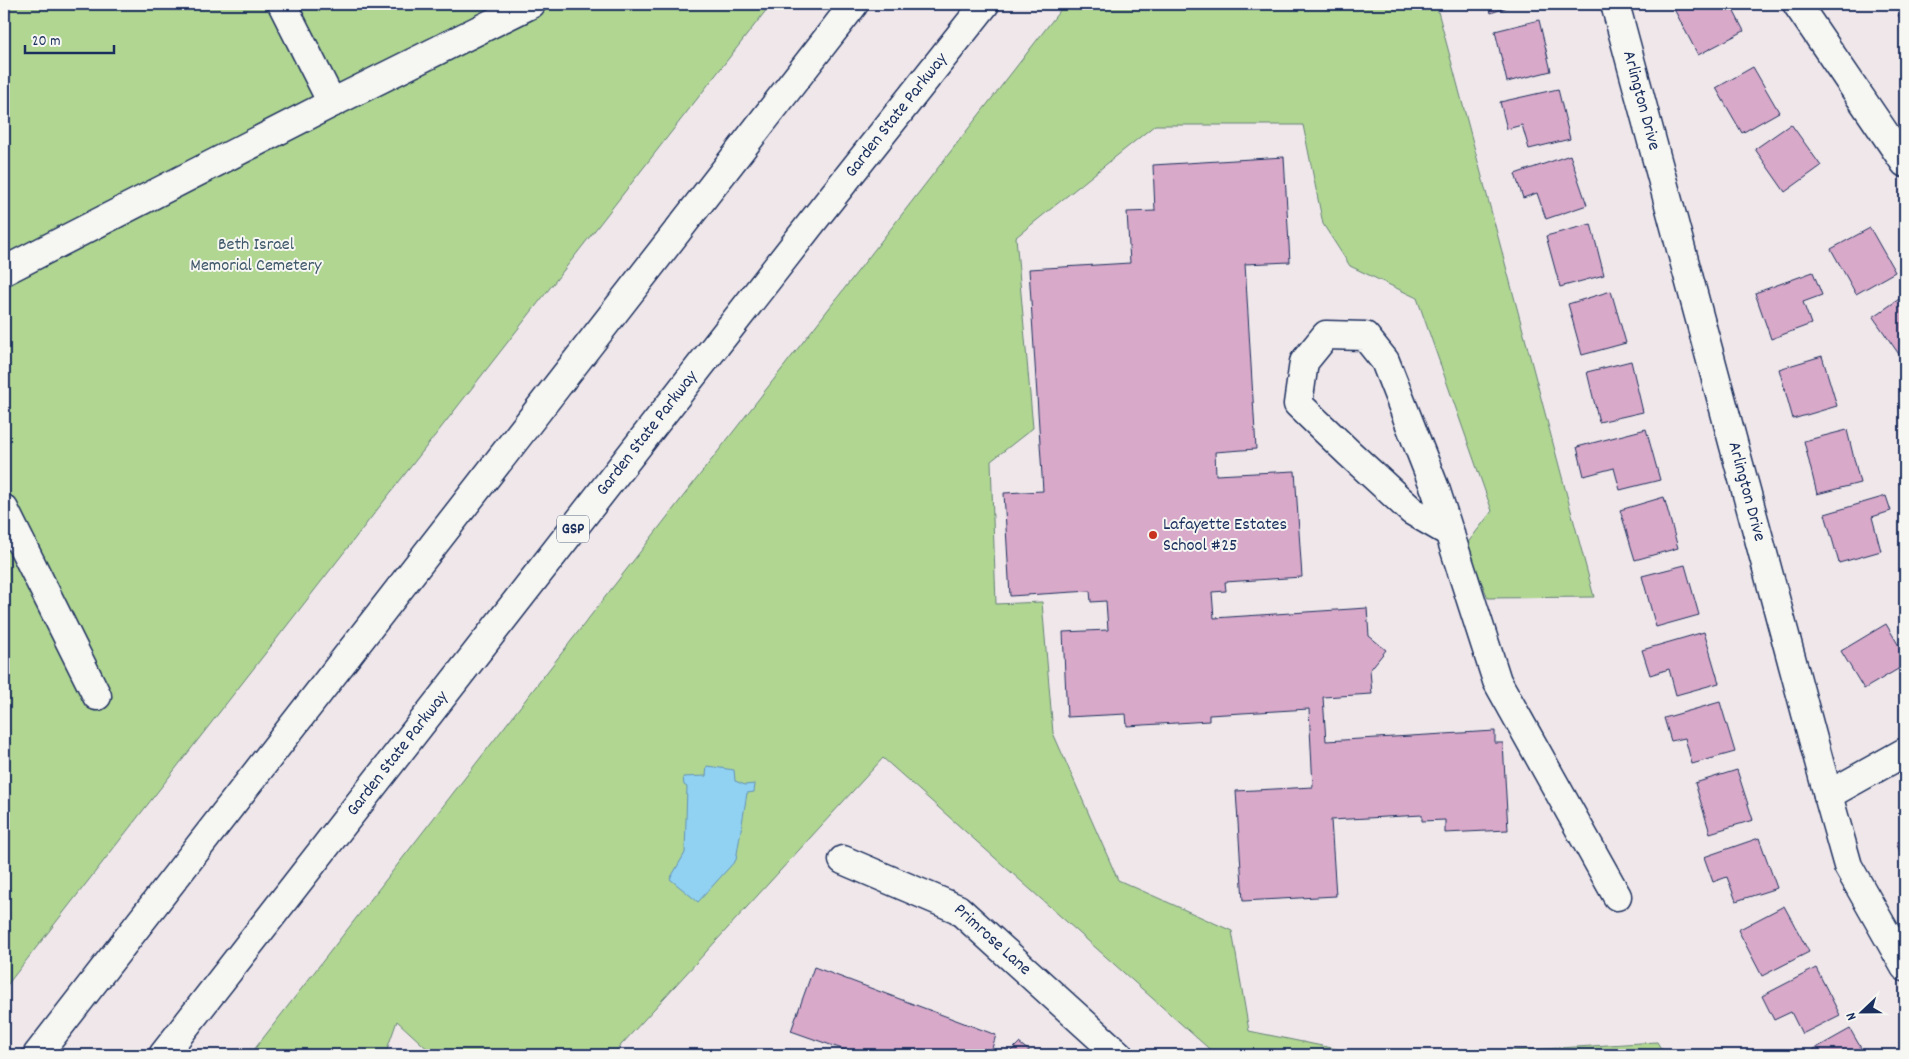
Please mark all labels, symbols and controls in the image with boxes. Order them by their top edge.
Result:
scale bar [25,22,114,54]
text: 20 m [32,31,60,53]
street label: Garden State Parkway [839,47,954,183]
street label: Arlington Drive [1616,48,1666,153]
park label: Beth Israel Memorial Cemetery [190,233,322,279]
street label: Garden State Parkway [591,365,705,501]
street label: Arlington Drive [1721,439,1772,544]
place label: Lafayette Estates School #25 [1163,513,1287,559]
road number: GSP [557,516,589,542]
marker: Lafayette Estates School #25 [1147,529,1159,541]
street label: Garden State Parkway [341,685,455,822]
street label: Primrose Lane [948,898,1036,982]
north arrow [1836,986,1886,1036]
text: N [1841,1009,1862,1023]

